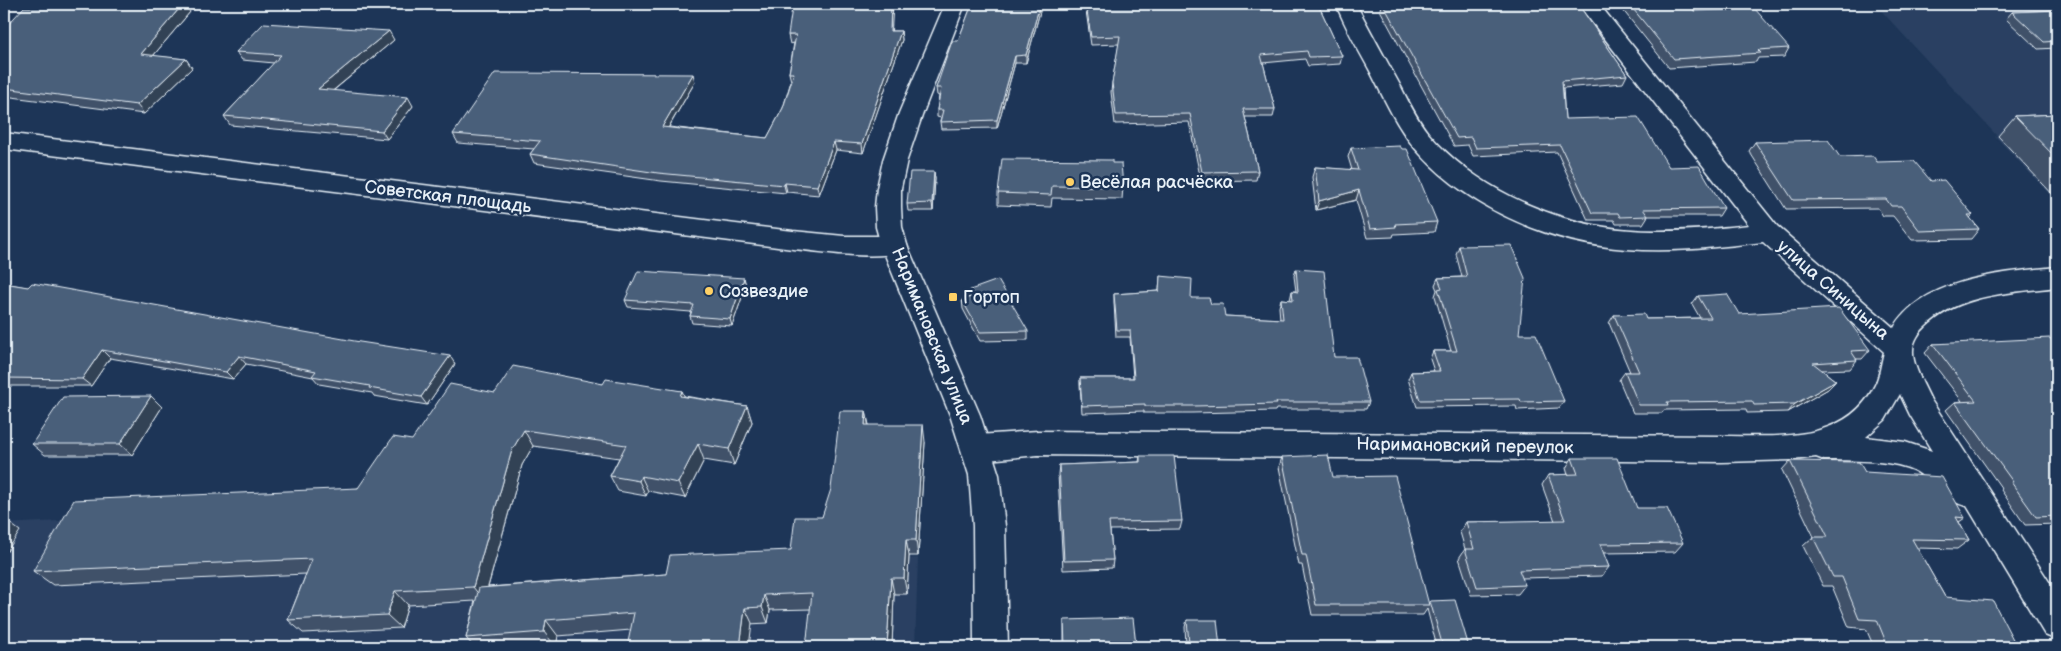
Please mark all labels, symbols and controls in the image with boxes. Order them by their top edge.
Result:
place label: Весёлая расчёска [1080,172,1234,193]
street label: Советская площадь [363,176,533,218]
marker: Весёлая расчёска [1064,176,1076,188]
street label: улица Синицына [1773,236,1894,345]
street label: Наримановская улица [887,244,977,428]
place label: Созвездие [719,281,808,302]
marker: Созвездие [703,285,715,297]
place label: Гортоп [963,287,1020,308]
marker: Гортоп [947,291,959,303]
street label: Наримановский переулок [1356,434,1574,458]

